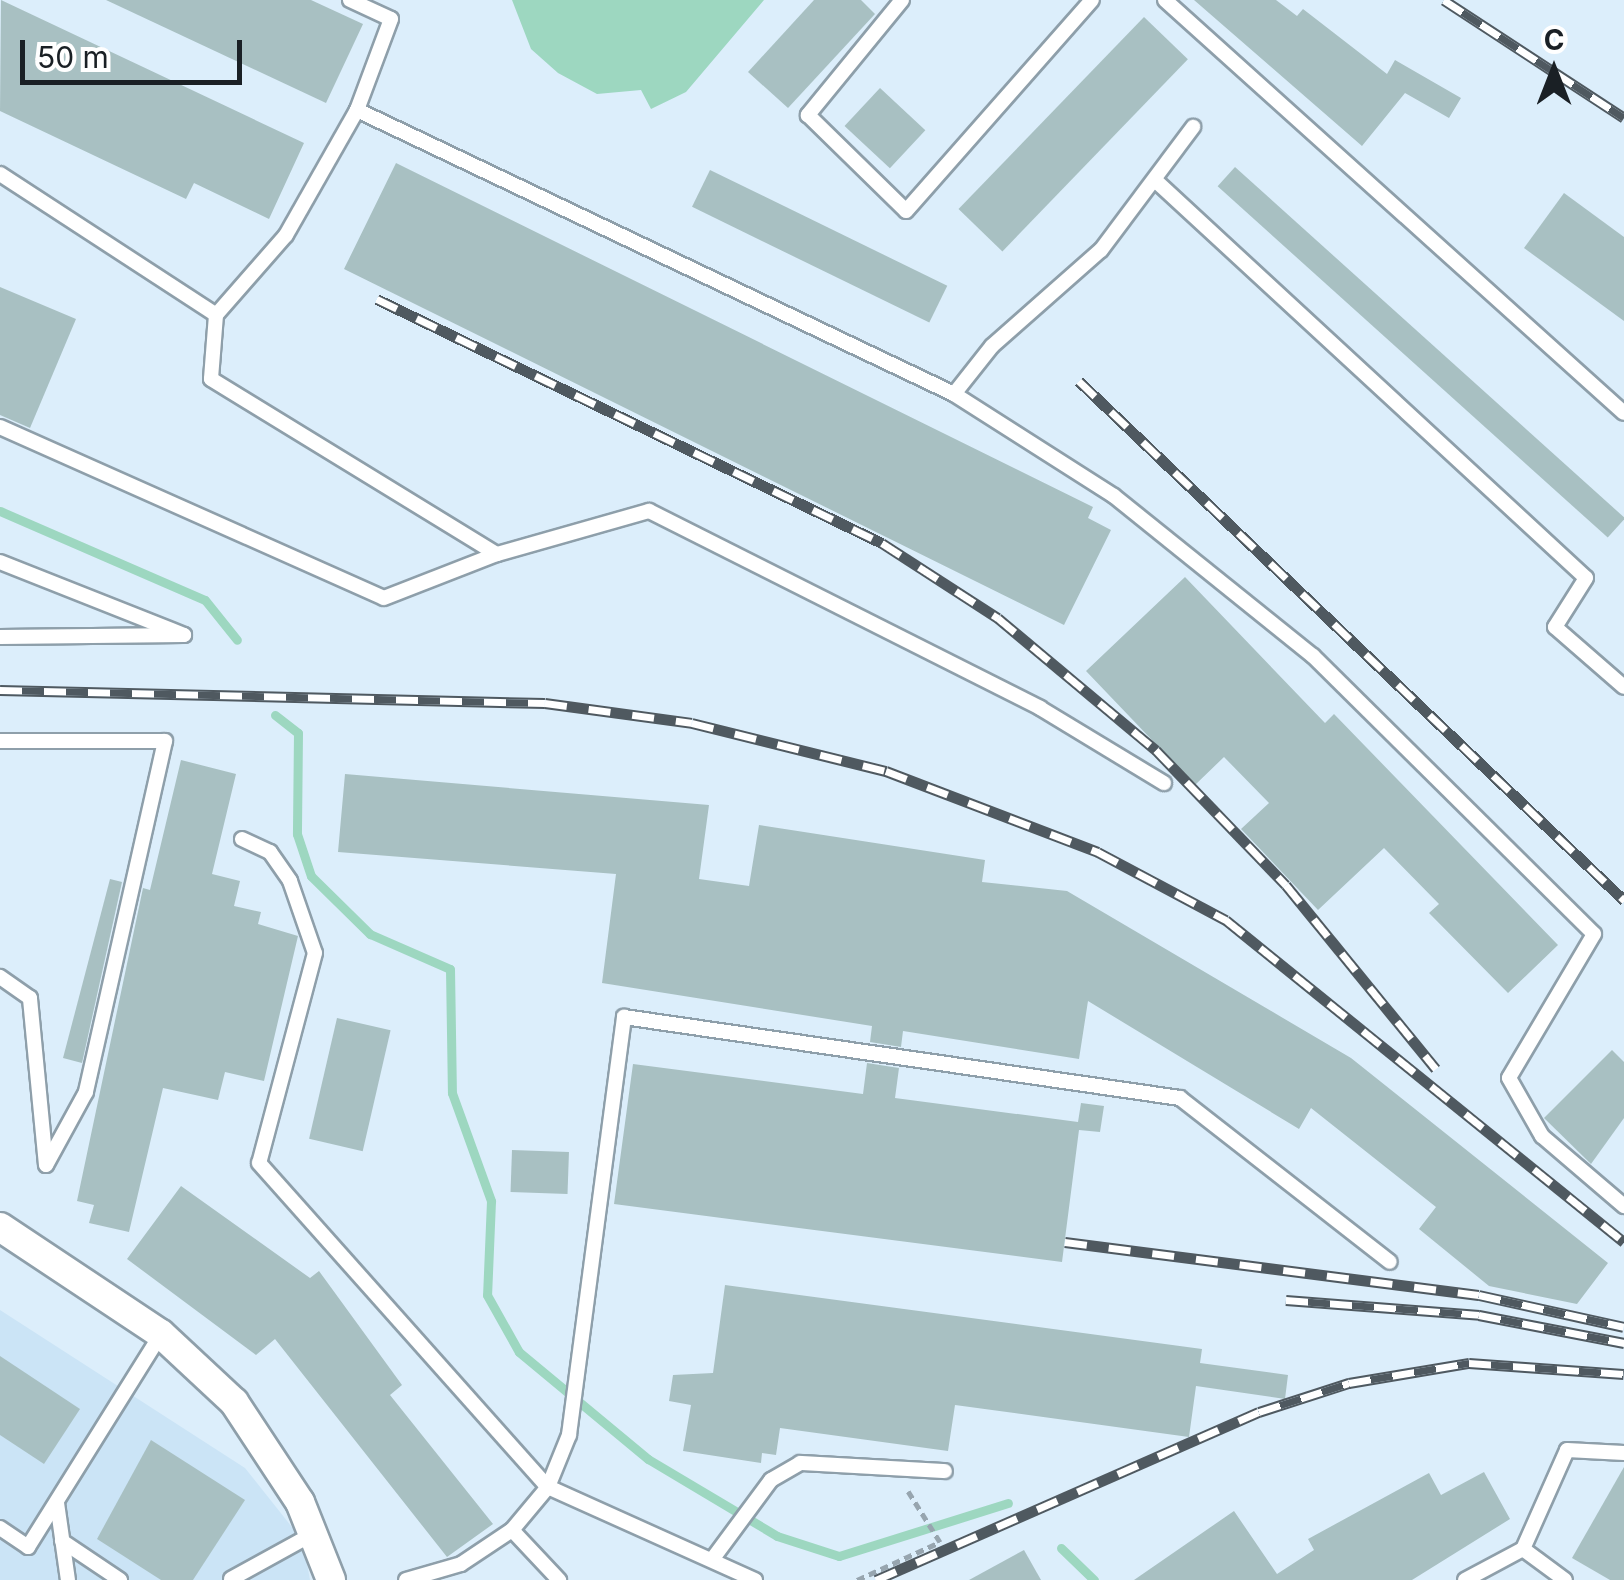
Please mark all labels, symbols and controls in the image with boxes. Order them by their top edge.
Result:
scale bar [25,20,248,82]
north arrow [1504,20,1604,120]
text: С [1544,23,1564,57]
text: 50 m [37,39,109,75]

